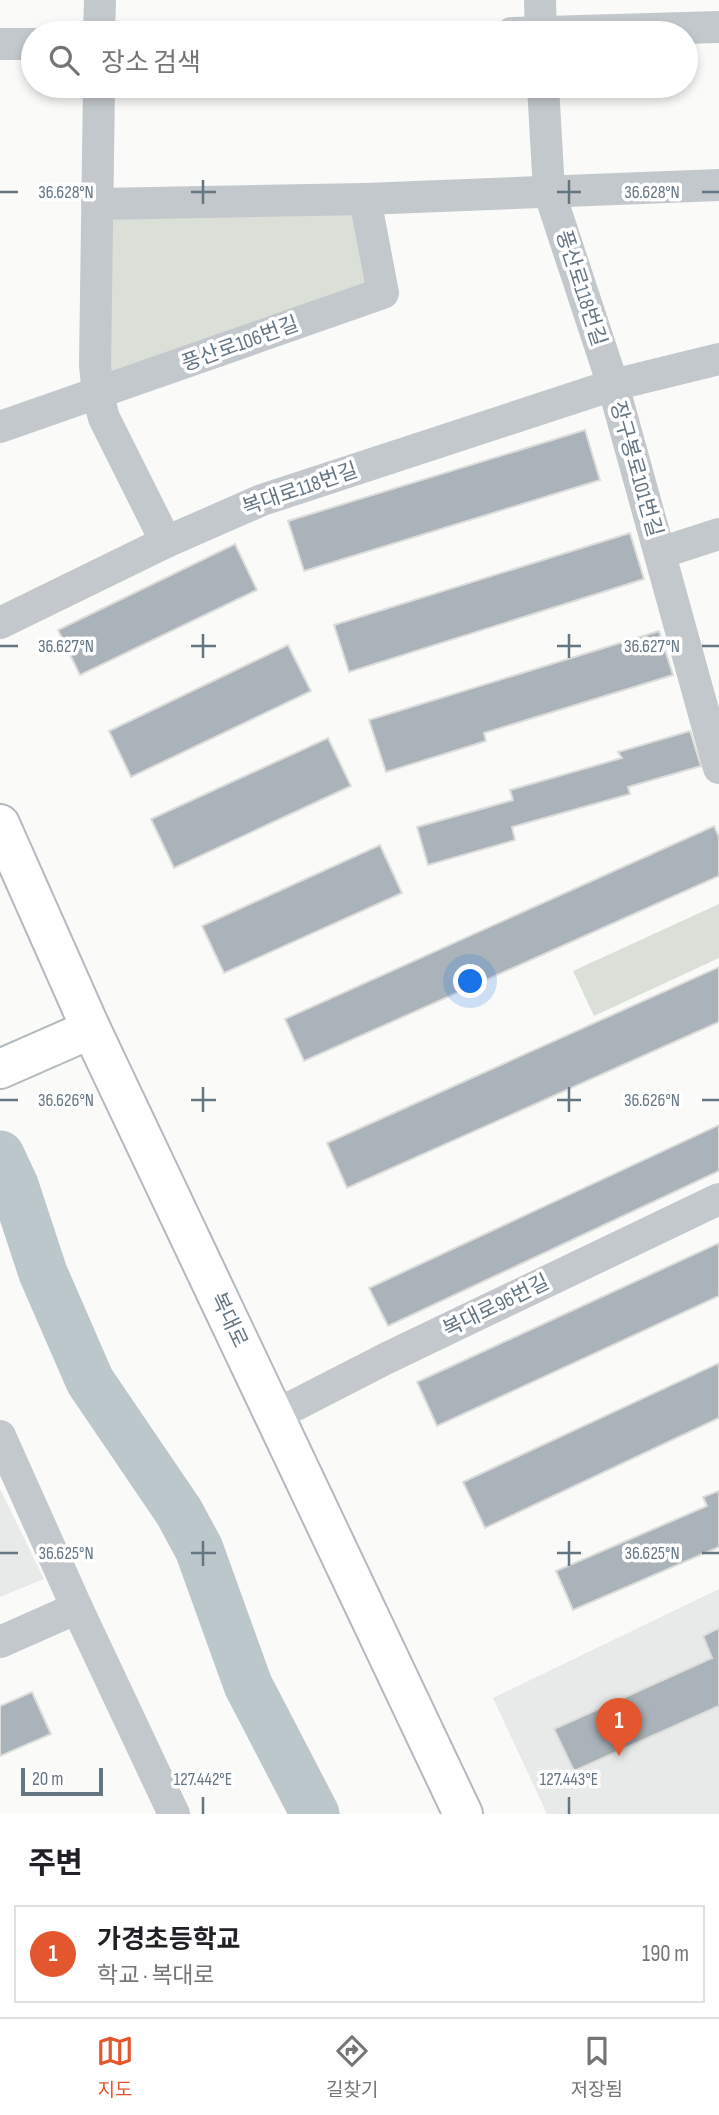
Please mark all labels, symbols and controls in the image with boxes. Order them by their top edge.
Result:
search box [21,21,698,98]
icon: search [45,41,83,79]
text: 장소 검색 [101,48,201,79]
text: 36.628°N [38,182,94,203]
text: 36.628°N [624,182,680,203]
street label: 풍산로118번길 [550,227,612,349]
street label: 풍산로106번길 [178,311,302,377]
street label: 장구봉로101번길 [605,398,667,540]
street label: 복대로118번길 [239,458,361,520]
text: 36.627°N [38,636,94,657]
text: 36.627°N [624,636,680,657]
your location [453,964,487,998]
text: 36.626°N [38,1090,94,1111]
text: 36.626°N [624,1090,680,1111]
street label: 복대로96번길 [439,1270,553,1342]
street label: 복대로 [205,1288,253,1352]
text: 36.625°N [38,1543,94,1564]
text: 36.625°N [624,1543,680,1564]
pin: 1 [596,1698,642,1756]
scale bar [21,1765,103,1797]
text: 20 m [32,1768,64,1791]
text: 127.442°E [174,1769,232,1790]
text: 127.443°E [540,1769,598,1790]
text: 주변 [28,1846,83,1882]
text: 가경초등학교 [97,1925,241,1956]
text: 1 [48,1940,58,1968]
text: 190 m [642,1940,689,1968]
text: 학교 · 복대로 [97,1962,215,1990]
tab: 지도 [96,2032,134,2102]
tab: 길찾기 [326,2032,379,2102]
tab: 저장됨 [571,2032,623,2102]

